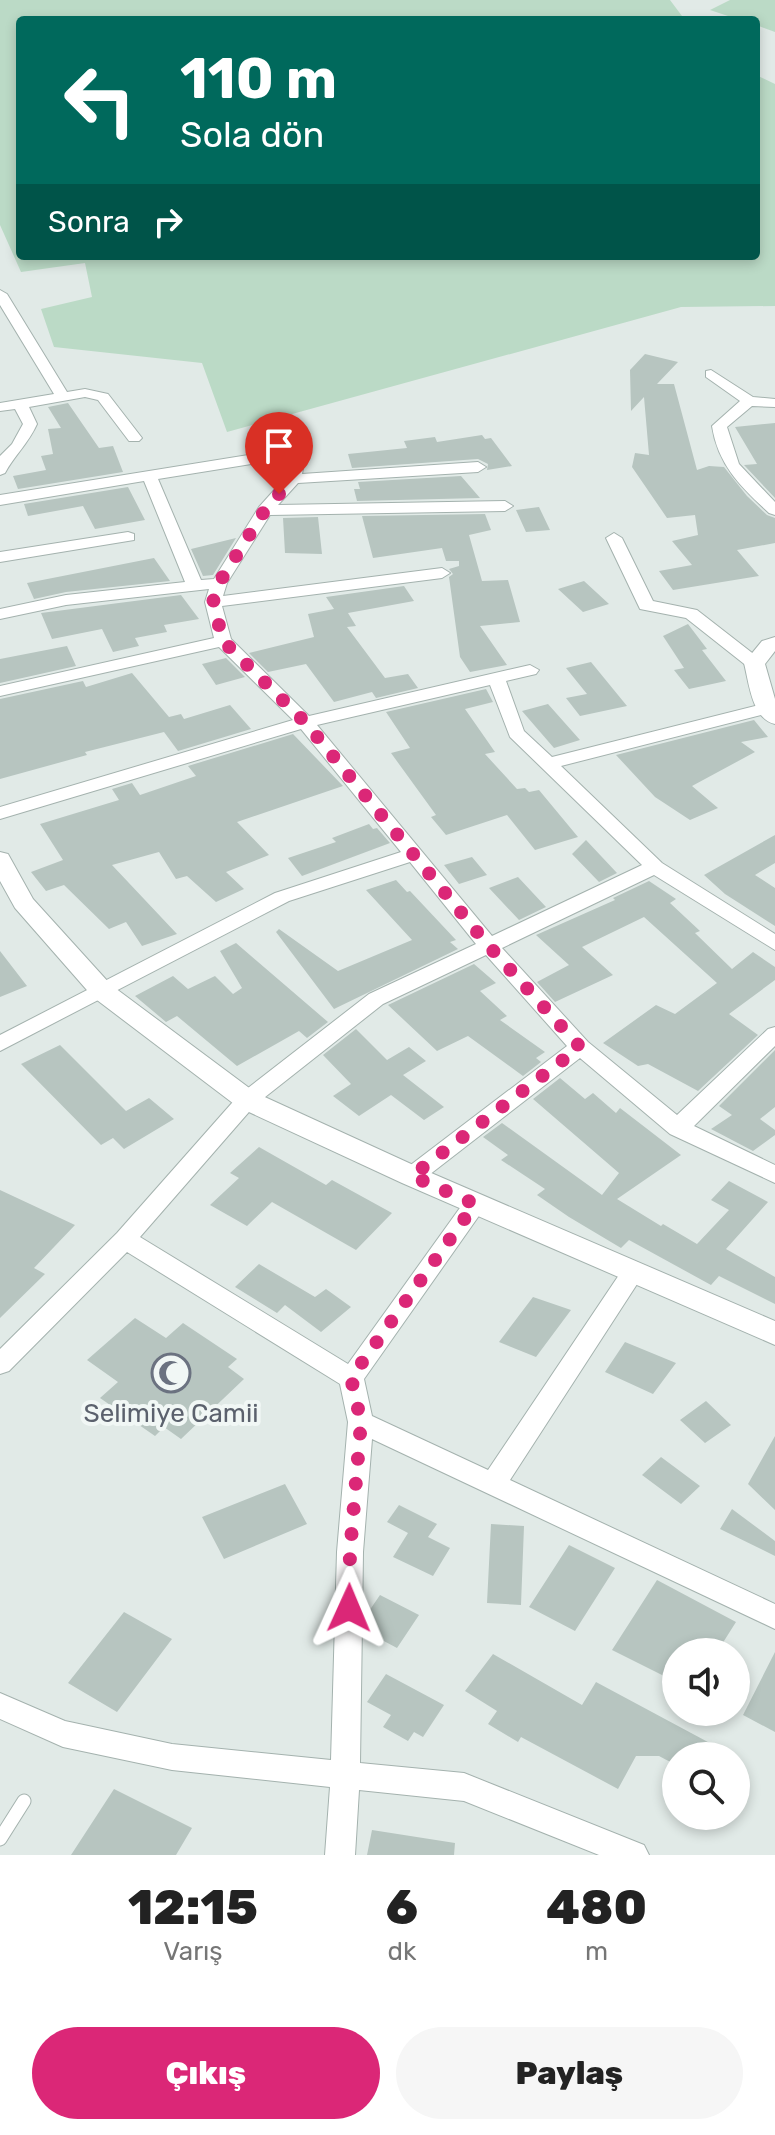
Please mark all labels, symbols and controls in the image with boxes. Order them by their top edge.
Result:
text: 110 m [180,46,337,112]
icon: left [48,48,152,152]
text: Sola dön [180,113,324,156]
icon: right [146,200,190,244]
text: Sonra [48,204,130,240]
pin [245,412,313,494]
icon: arrive [257,424,301,468]
mosque icon: Selimiye Camii [150,1352,192,1394]
place label: Selimiye Camii [84,1398,258,1429]
position arrow [307,1566,391,1650]
map controls [662,1638,750,1830]
button: sound [662,1638,750,1726]
button: search [662,1742,750,1830]
text: 12:15 [128,1879,258,1936]
text: 6 [386,1879,418,1936]
text: 480 [546,1879,647,1936]
text: Varış [163,1936,223,1967]
text: dk [388,1936,416,1967]
text: m [585,1936,608,1967]
button: Çıkış [32,2027,380,2119]
button: Paylaş [396,2027,743,2119]

